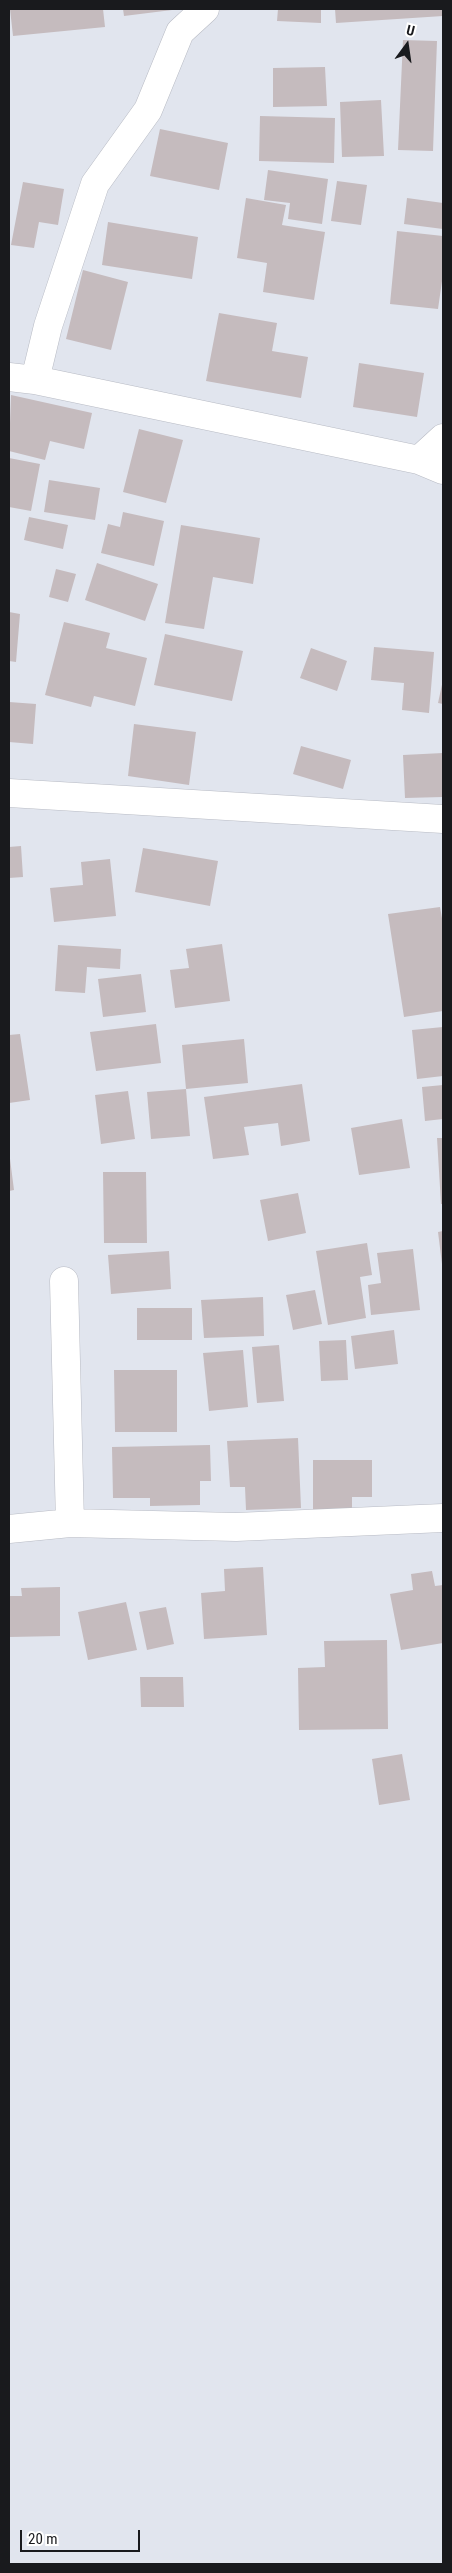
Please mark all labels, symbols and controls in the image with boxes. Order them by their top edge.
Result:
north arrow [382,20,432,70]
text: U [405,22,416,39]
scale bar [22,2520,142,2552]
text: 20 m [28,2530,58,2548]

